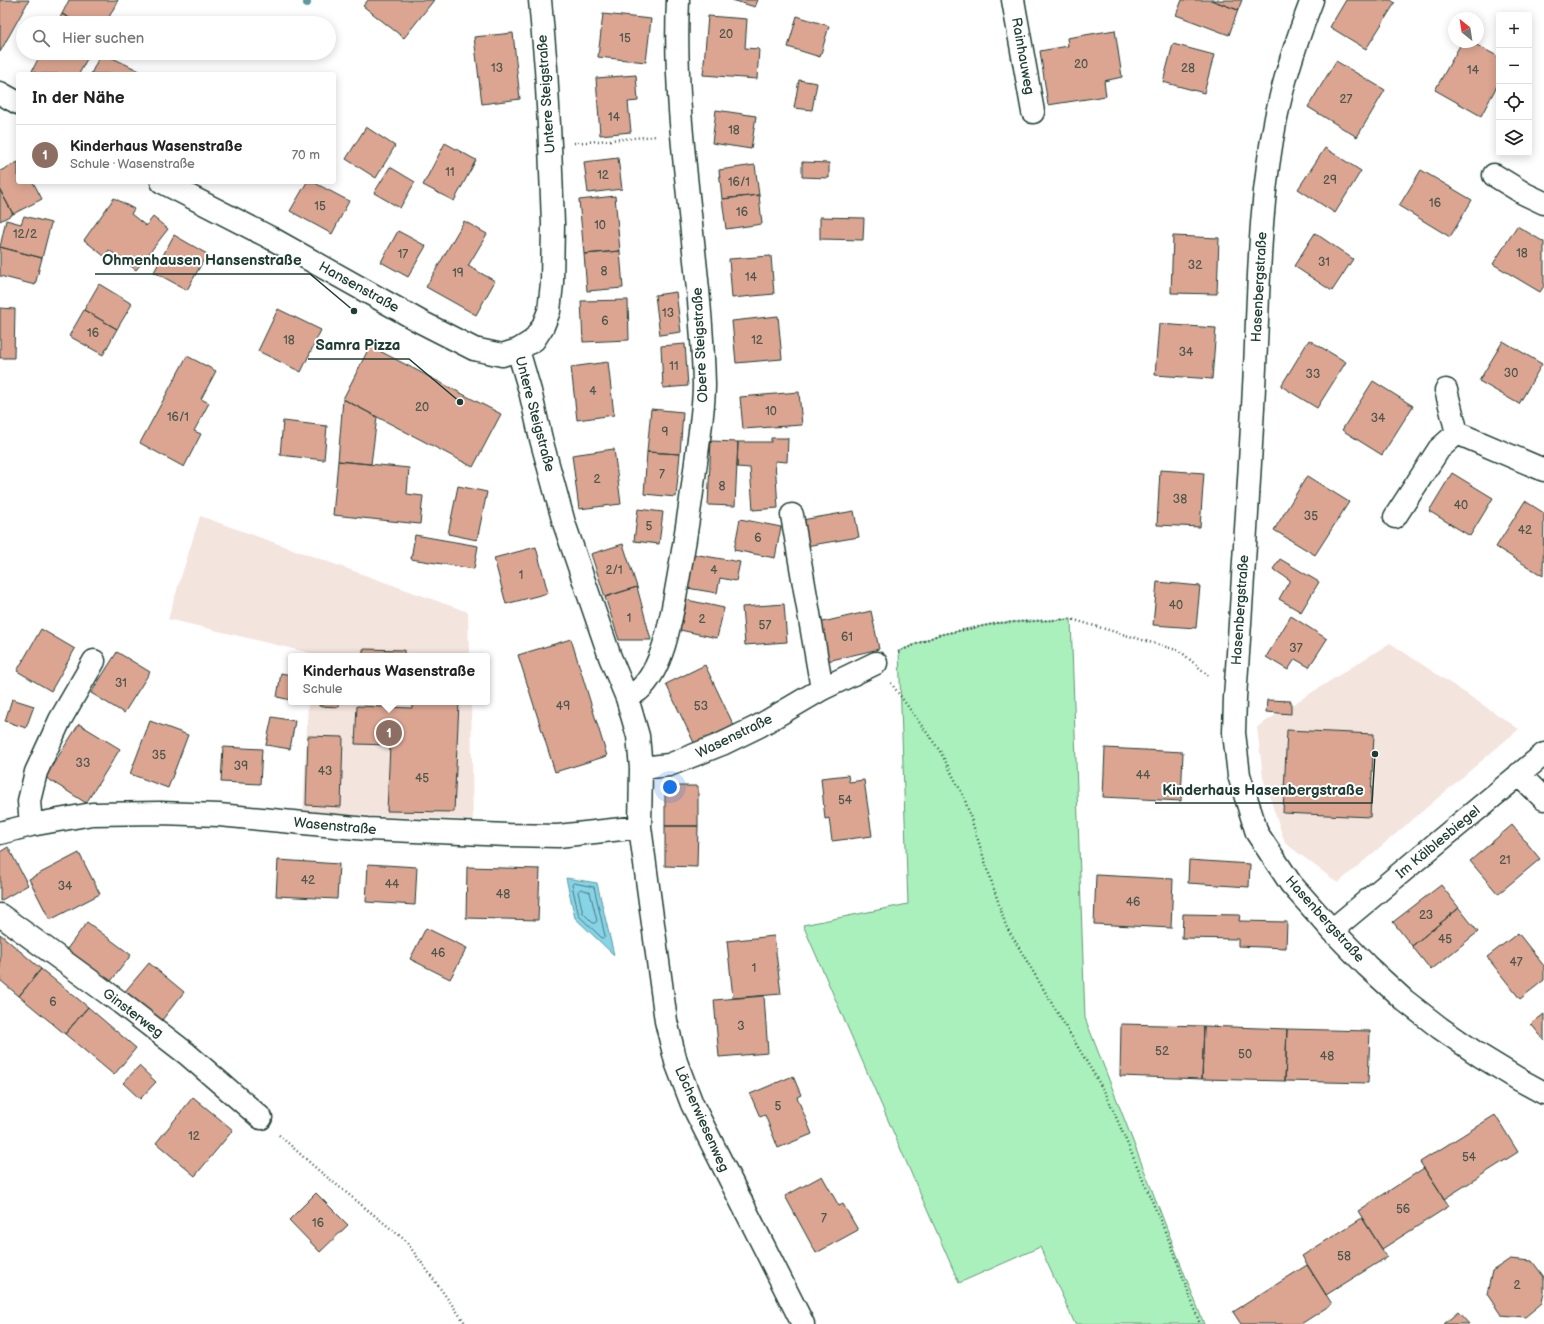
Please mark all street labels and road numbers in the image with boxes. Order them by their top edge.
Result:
street label: Rainhauweg [1008,16,1038,96]
street label: Untere Steigstraße [533,34,559,154]
street label: Hasenbergstraße [1248,231,1270,343]
street label: Hansenstraße [316,258,402,316]
street label: Obere Steigstraße [688,287,712,403]
street label: Untere Steigstraße [511,354,559,474]
street label: Hasenbergstraße [1228,554,1252,666]
street label: Wasenstraße [693,710,775,762]
street label: Im Kälblesbiegel [1392,802,1484,882]
street label: Wasenstraße [293,814,377,838]
street label: Hasenbergstraße [1282,872,1368,966]
street label: Ginsterweg [99,985,167,1041]
street label: Löcherwiesenweg [671,1064,733,1174]

